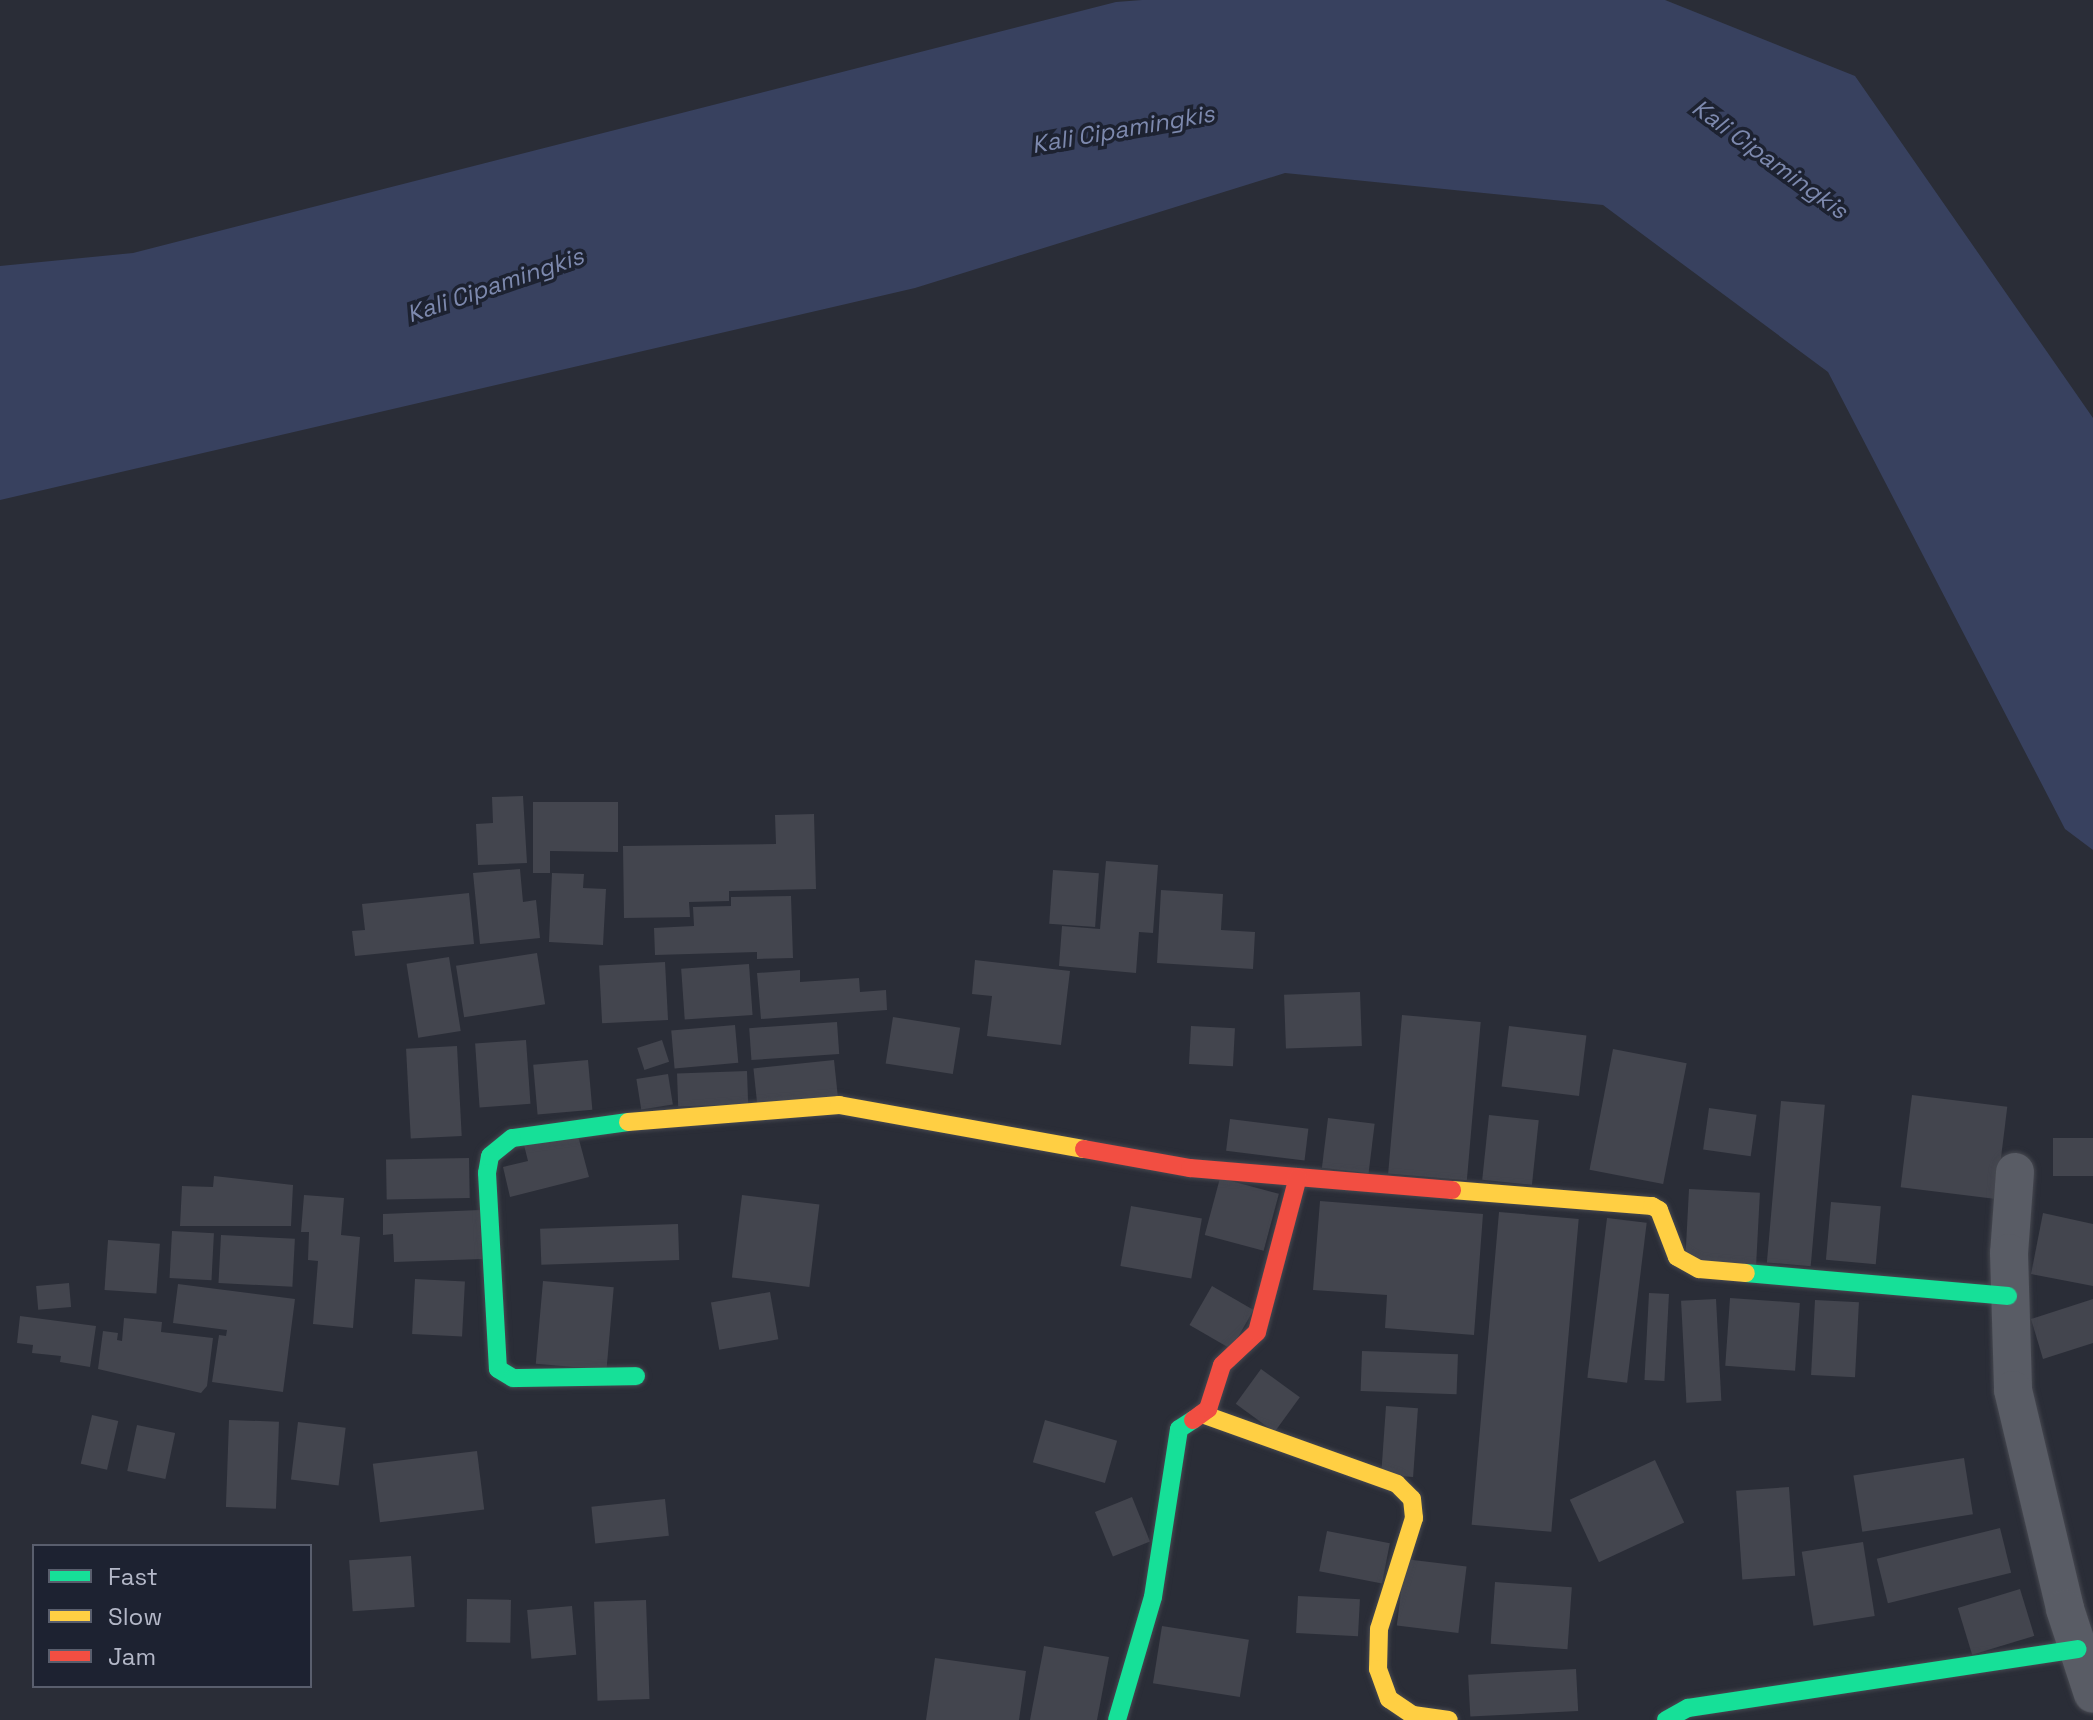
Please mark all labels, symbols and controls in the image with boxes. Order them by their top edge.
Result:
water label: Kali Cipamingkis [1687,93,1853,225]
water label: Kali Cipamingkis [1029,99,1217,159]
water label: Kali Cipamingkis [403,241,587,329]
legend [32,1544,312,1688]
text: Fast [108,1561,158,1592]
text: Slow [108,1601,162,1632]
text: Jam [108,1641,156,1672]

